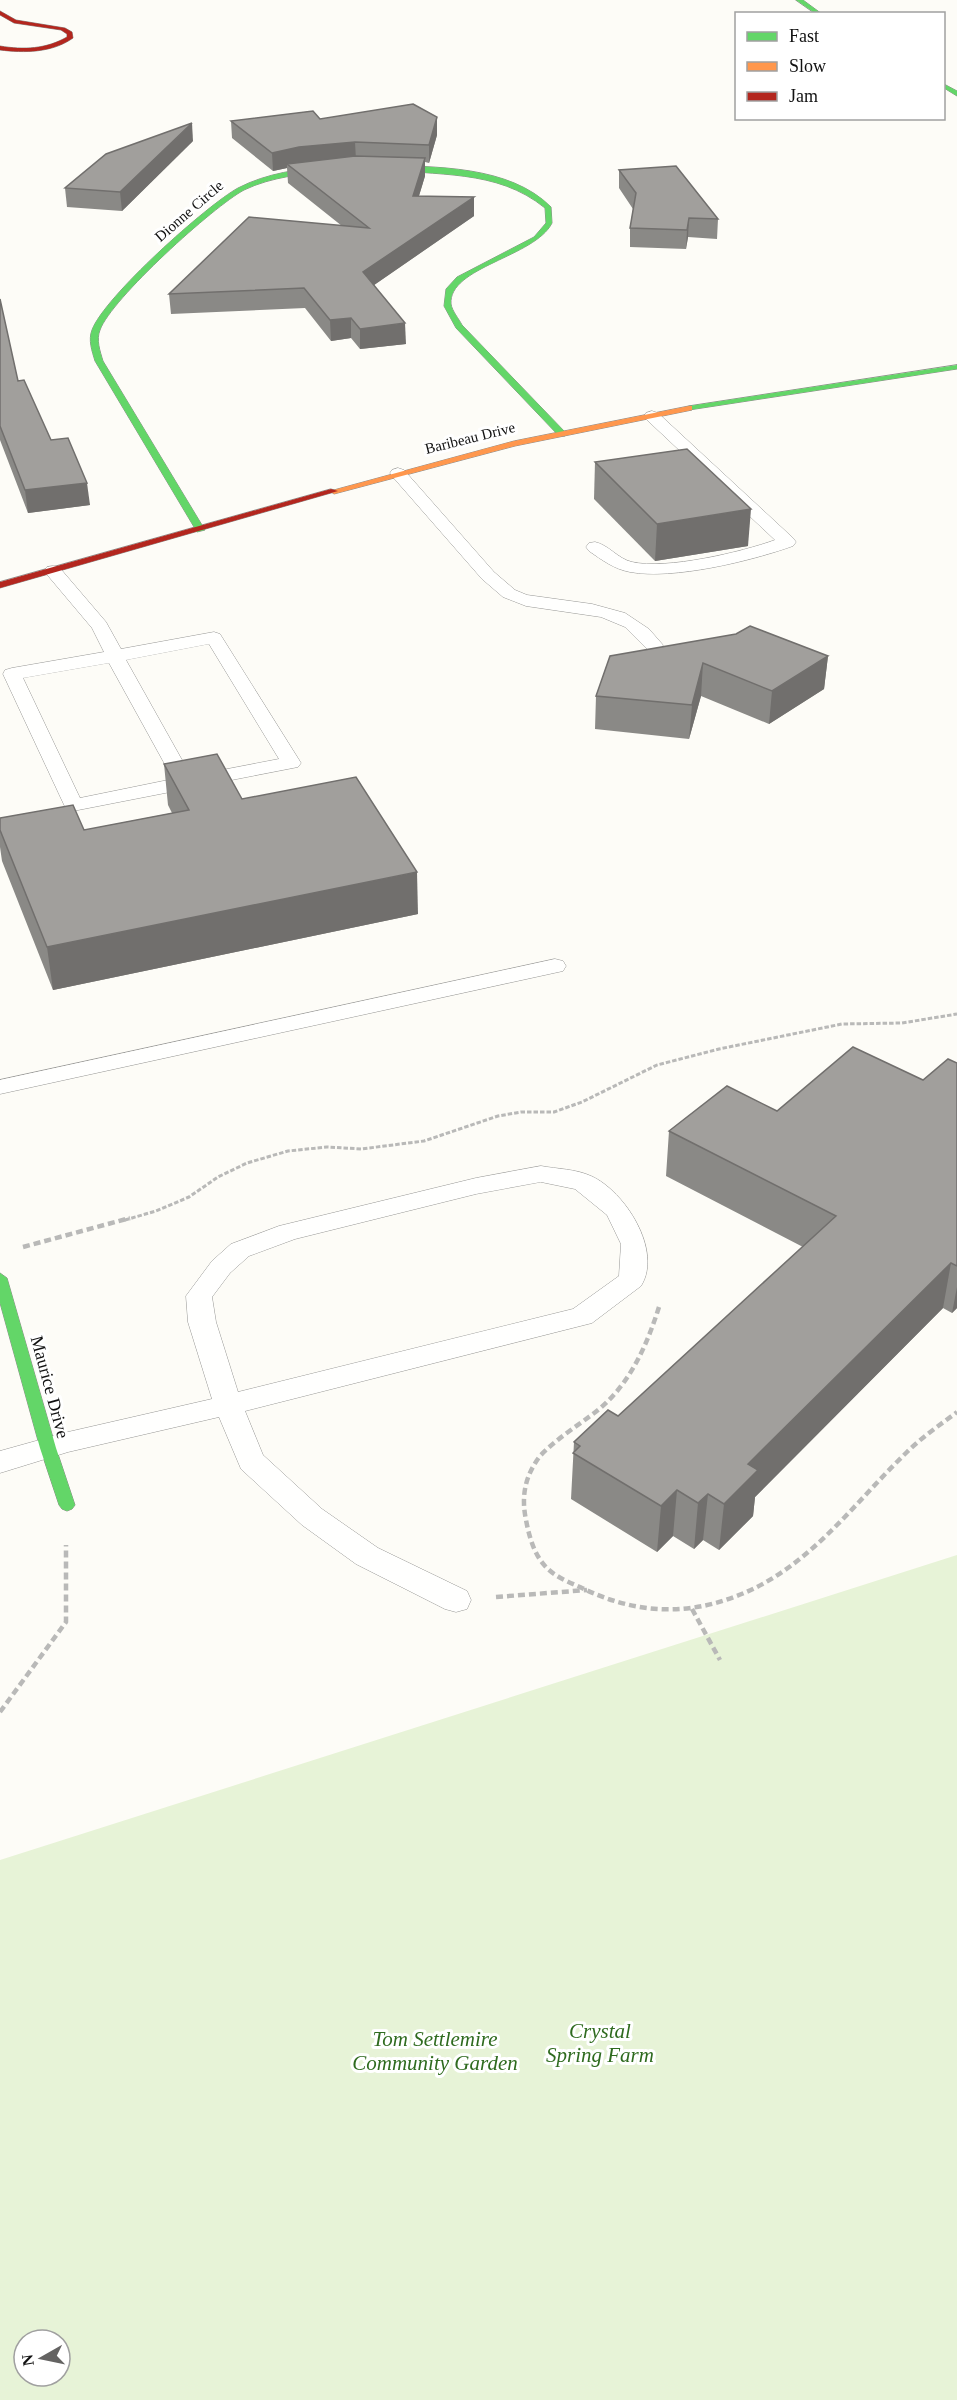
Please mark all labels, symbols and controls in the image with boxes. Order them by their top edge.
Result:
legend [735,12,945,120]
text: Fast [789,26,819,46]
text: Slow [789,56,826,76]
text: Jam [789,86,818,106]
street label: Dionne Circle [152,177,226,245]
street label: Baribeau Drive [423,419,517,457]
street label: Maurice Drive [27,1333,73,1441]
park label: Crystal Spring Farm [546,2019,654,2067]
park label: Tom Settlemire Community Garden [352,2027,518,2075]
north arrow [12,2328,72,2388]
text: N [18,2353,37,2367]

